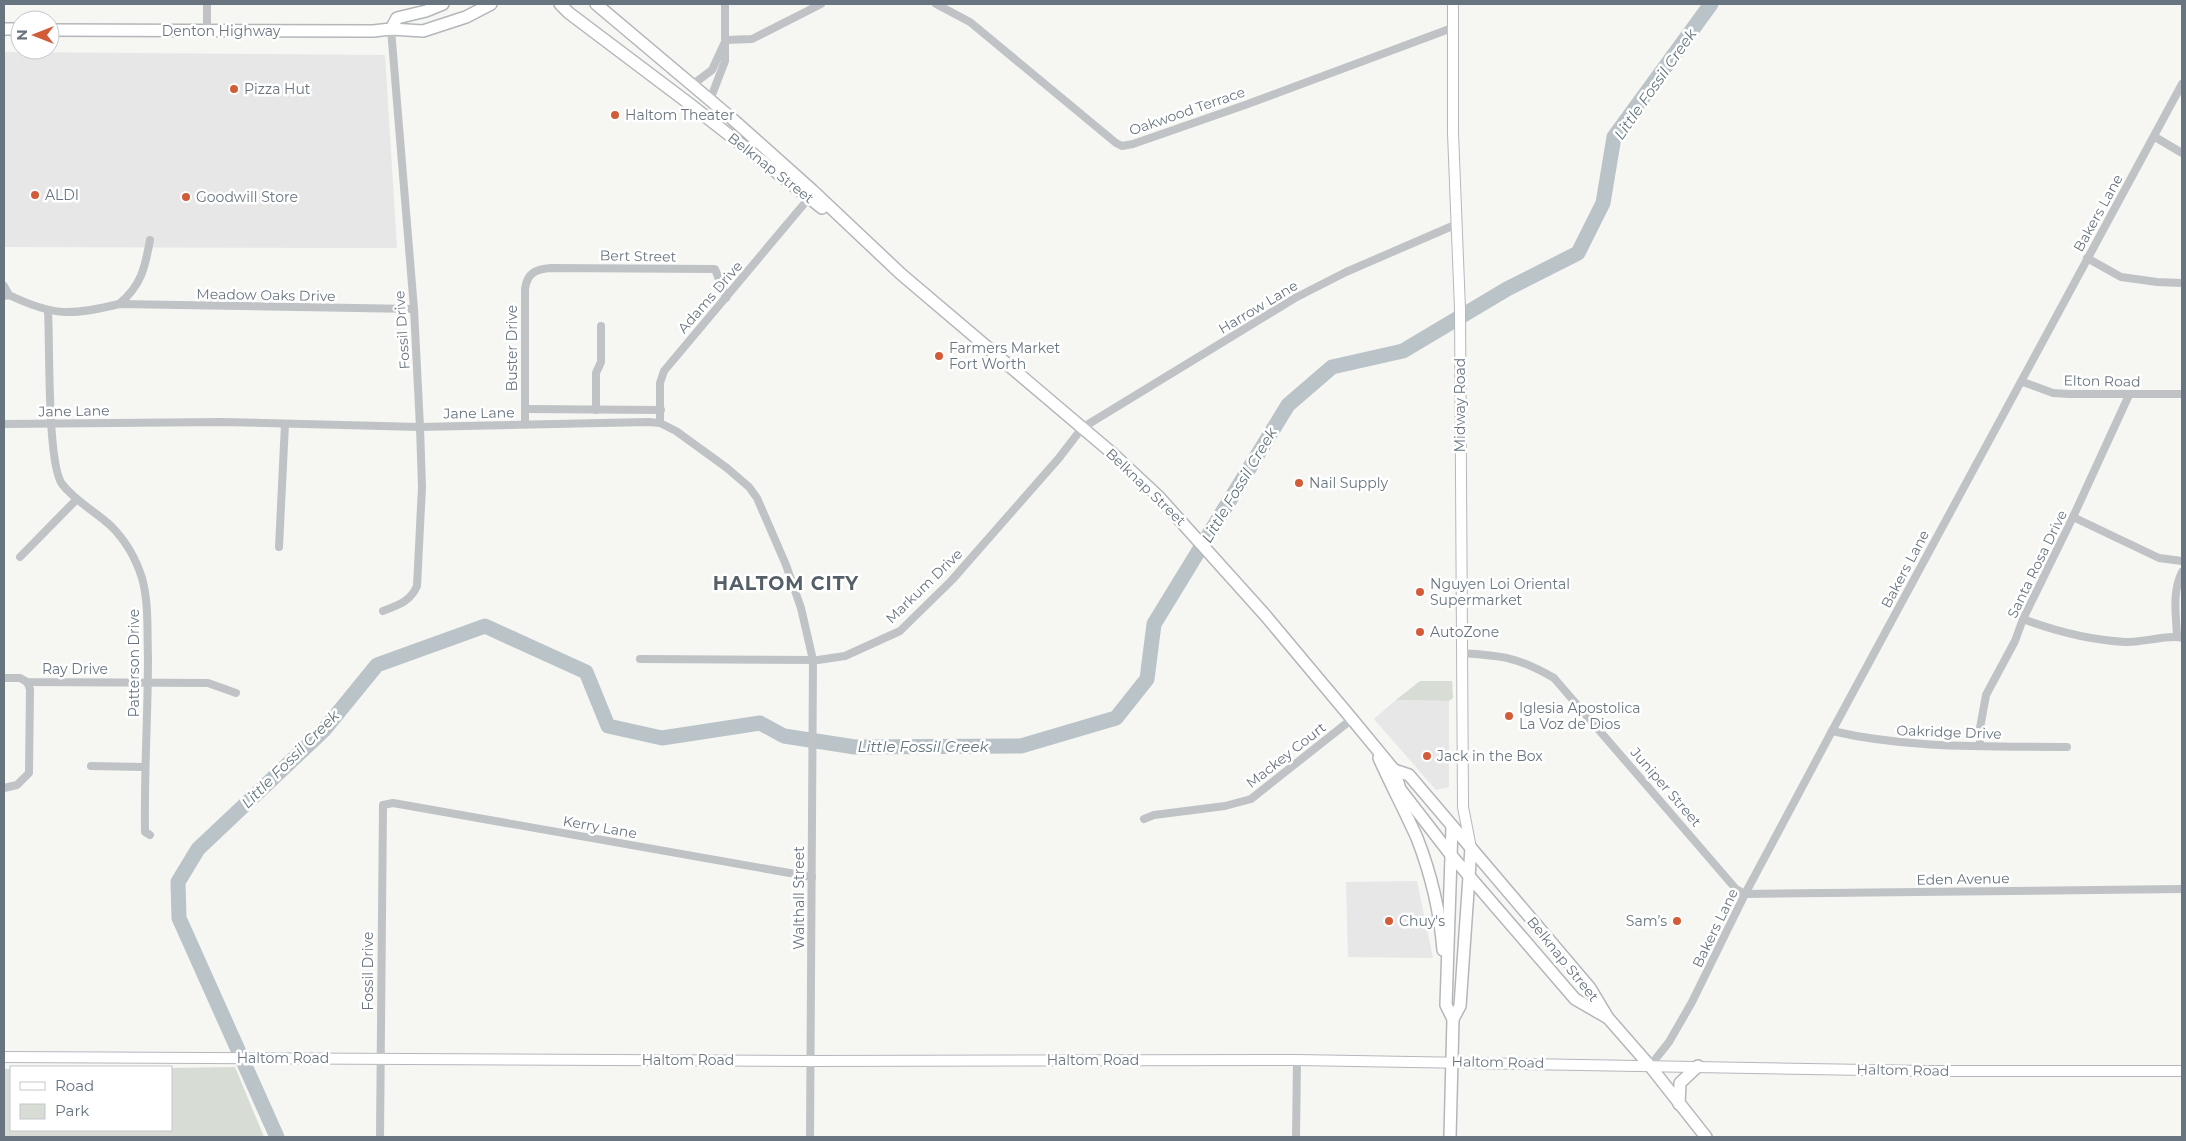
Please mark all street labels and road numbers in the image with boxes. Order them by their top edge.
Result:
street label: Denton Highway [162,22,281,40]
street label: Oakwood Terrace [1127,83,1247,139]
street label: Belknap Street [724,129,818,207]
street label: Bakers Lane [2069,171,2127,255]
street label: Bert Street [600,246,677,266]
street label: Adams Drive [674,257,746,337]
street label: Harrow Lane [1215,276,1301,338]
street label: Meadow Oaks Drive [196,285,336,305]
street label: Fossil Drive [390,290,414,370]
street label: Buster Drive [503,305,521,391]
street label: Midway Road [1451,358,1469,452]
street label: Elton Road [2063,371,2141,391]
street label: Jane Lane [37,401,110,421]
street label: Jane Lane [442,403,515,423]
street label: Belknap Street [1102,444,1190,530]
street label: Santa Rosa Drive [2003,507,2071,621]
street label: Bakers Lane [1877,527,1933,611]
street label: Markum Drive [882,545,966,627]
street label: Patterson Drive [125,609,143,717]
street label: Ray Drive [42,660,108,678]
street label: Mackey Court [1242,718,1330,792]
street label: Oakridge Drive [1896,721,2002,743]
street label: Juniper Street [1626,743,1706,831]
street label: Kerry Lane [562,812,638,842]
street label: Walthall Street [790,846,808,950]
street label: Eden Avenue [1916,869,2010,889]
street label: Bakers Lane [1688,885,1742,971]
street label: Belknap Street [1523,913,1603,1005]
street label: Fossil Drive [359,932,377,1010]
street label: Haltom Road [237,1049,329,1067]
street label: Haltom Road [642,1051,734,1069]
street label: Haltom Road [1047,1051,1139,1069]
street label: Haltom Road [1452,1052,1544,1072]
street label: Haltom Road [1857,1060,1949,1080]

